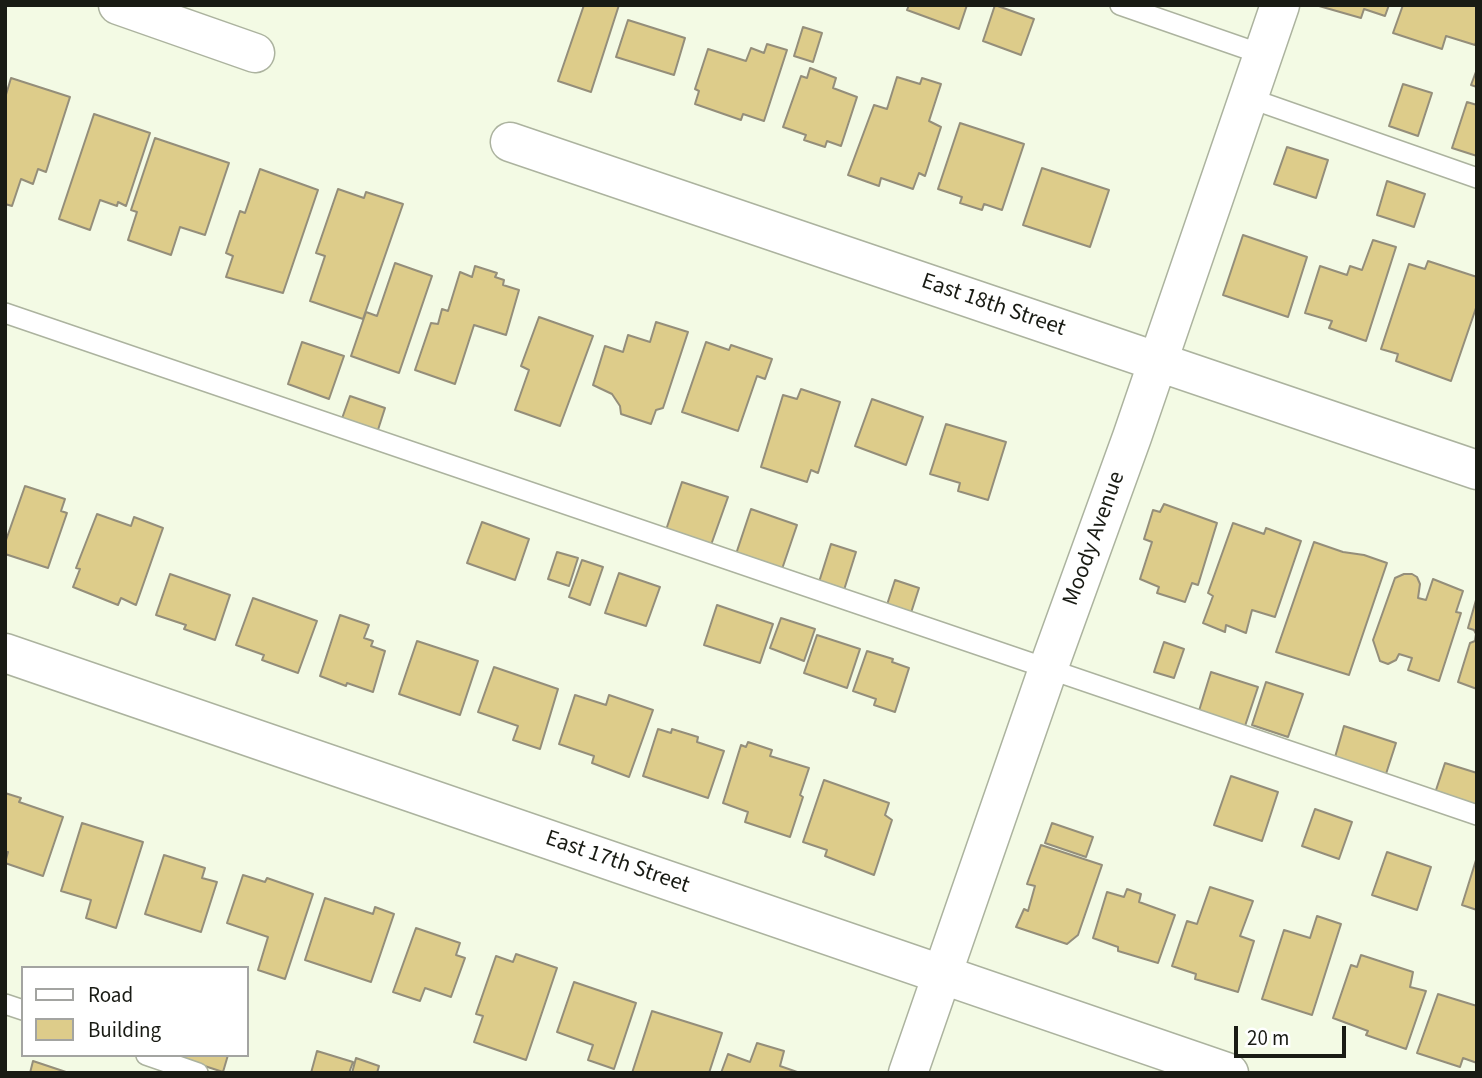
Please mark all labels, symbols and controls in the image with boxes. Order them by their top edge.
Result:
street label: East 18th Street [917,268,1069,344]
street label: Moody Avenue [1058,468,1132,610]
street label: East 17th Street [541,825,693,901]
legend [21,966,248,1057]
text: Road [88,980,133,1010]
scale bar [1237,1012,1349,1056]
text: Building [88,1015,161,1045]
text: 20 m [1247,1023,1289,1053]

